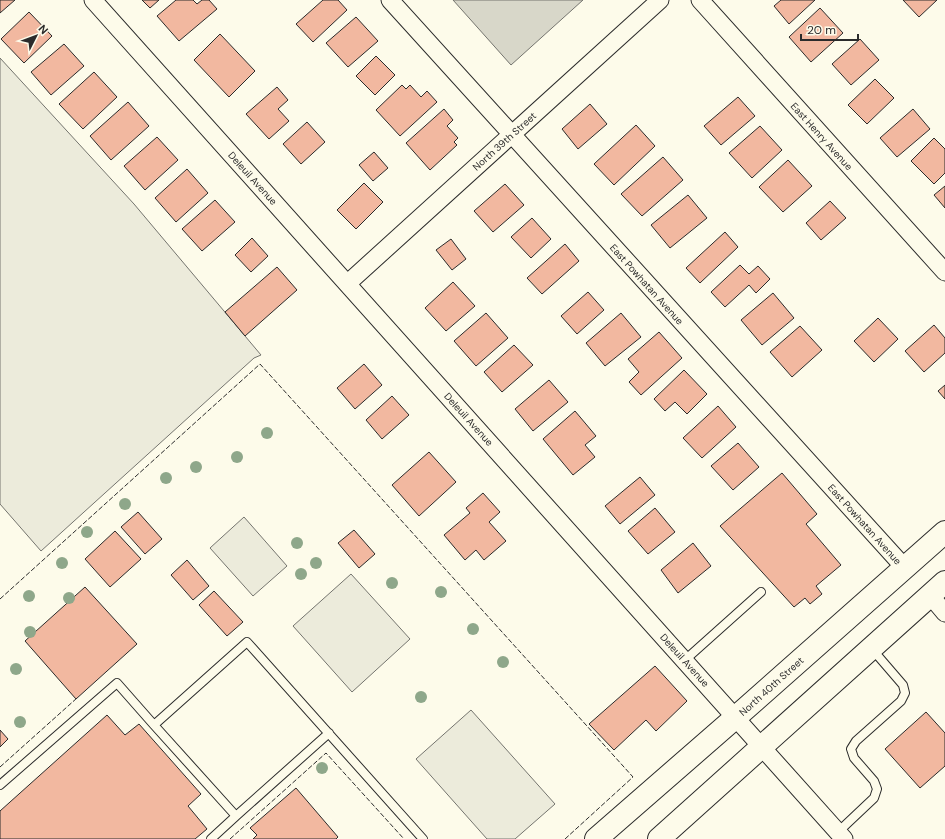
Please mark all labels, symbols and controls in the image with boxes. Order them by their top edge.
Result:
north arrow [16,16,56,56]
scale bar [801,16,858,42]
text: N [36,22,51,37]
text: 20 m [807,22,836,38]
street label: East Henry Avenue [788,100,856,173]
street label: North 39th Street [470,109,539,173]
street label: Deleuil Avenue [225,149,280,208]
street label: East Powhatan Avenue [607,241,687,328]
street label: Deleuil Avenue [441,390,496,449]
street label: East Powhatan Avenue [825,481,905,568]
street label: Deleuil Avenue [657,631,712,690]
street label: North 40th Street [736,654,806,719]

